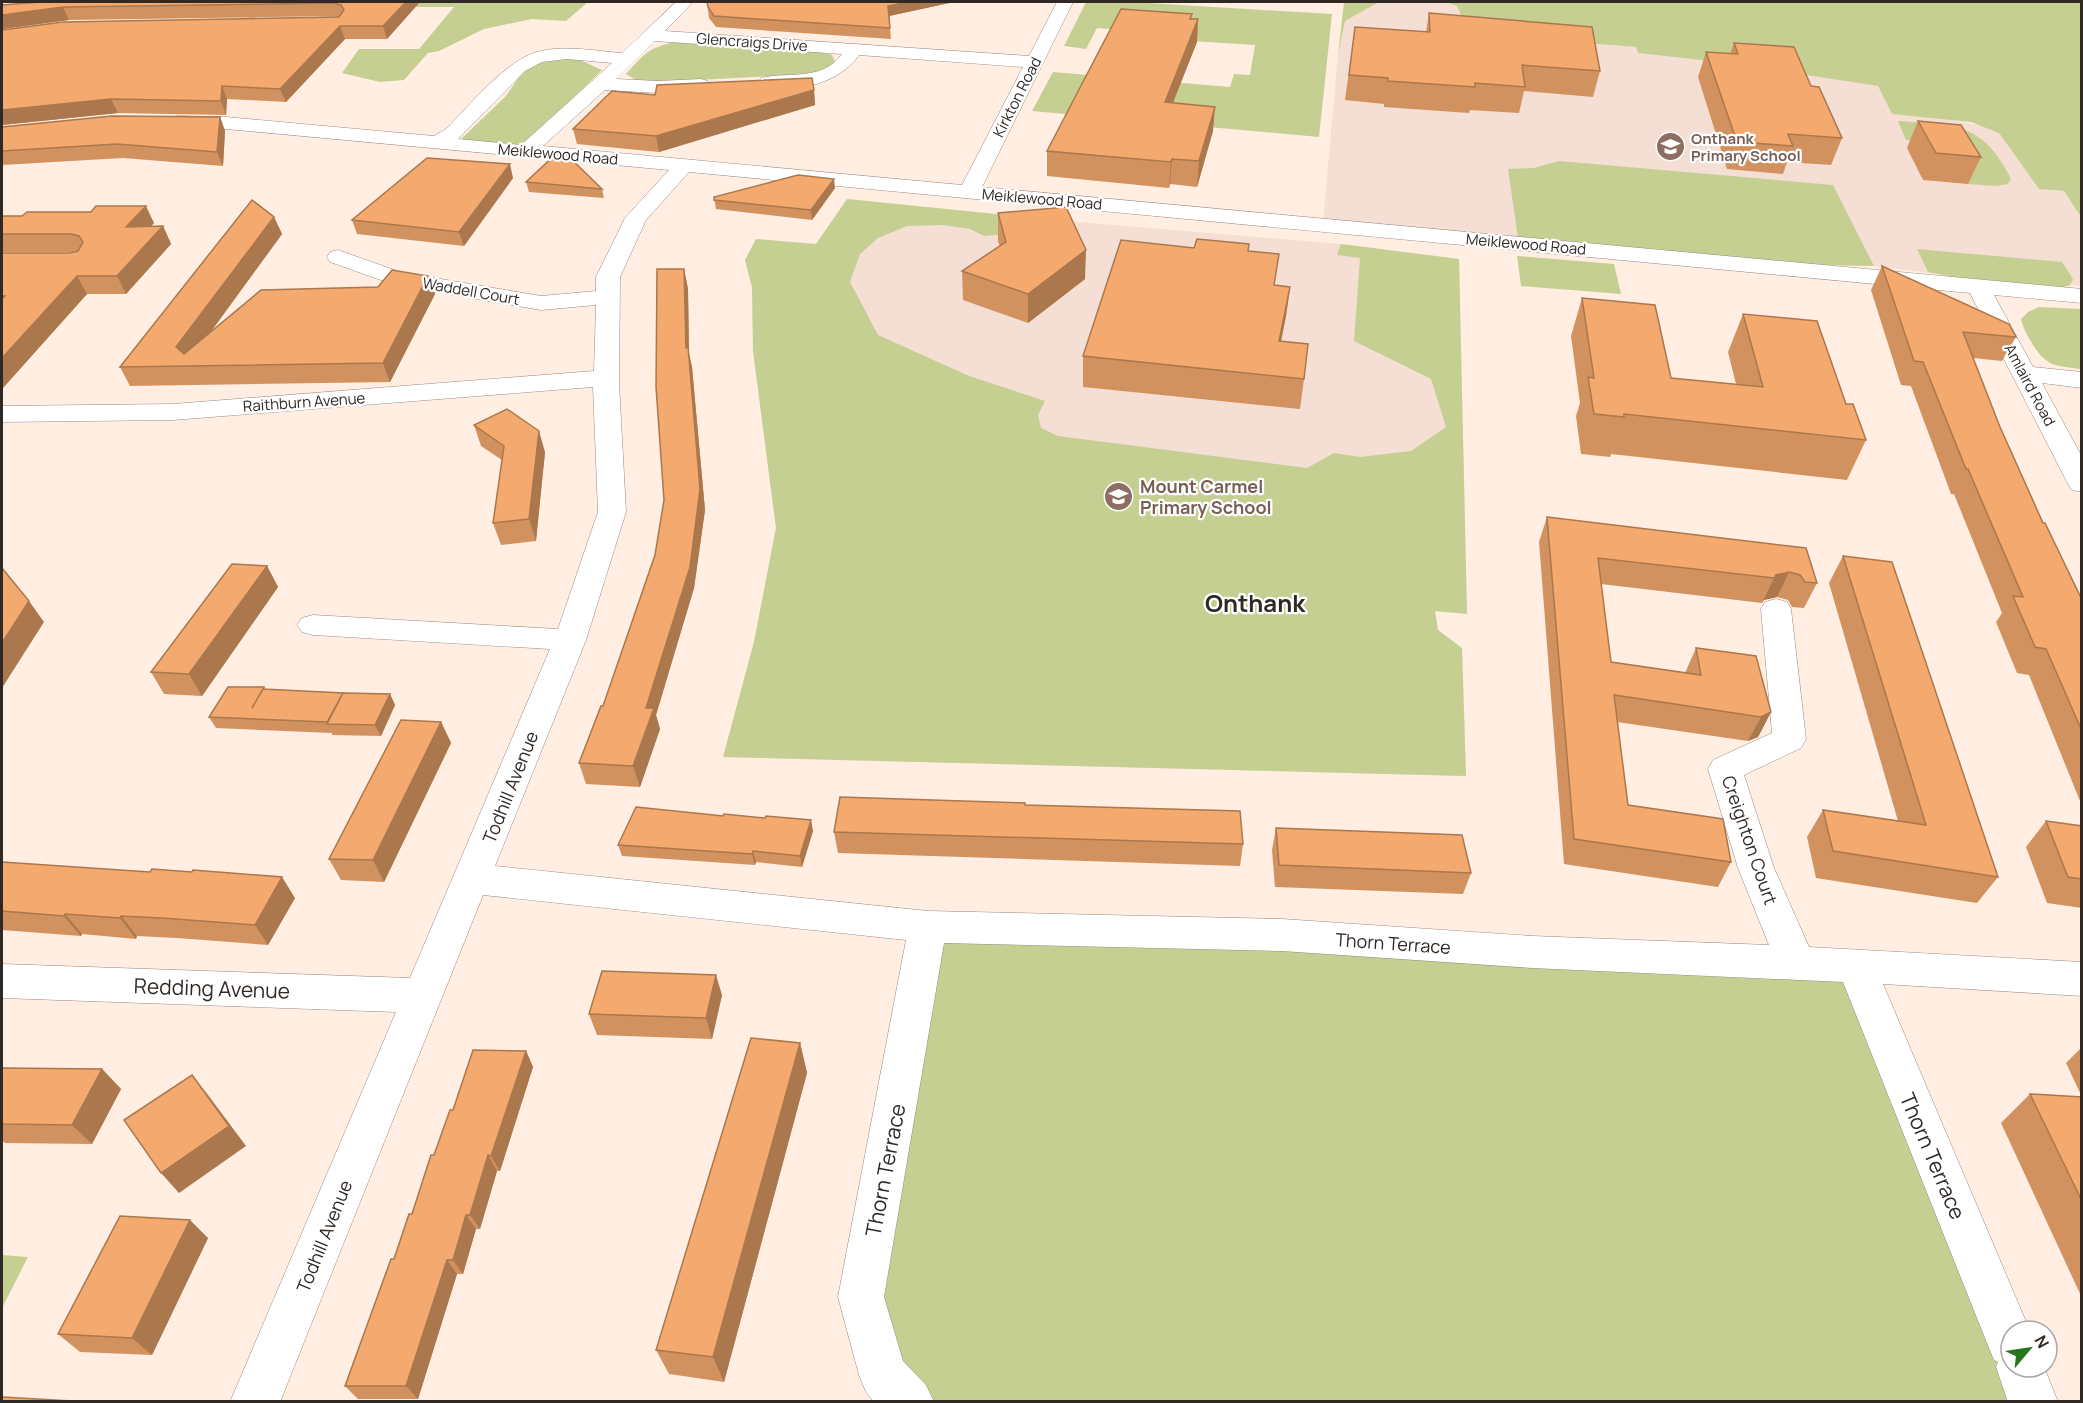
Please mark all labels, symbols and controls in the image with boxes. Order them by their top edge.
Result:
street label: Glencraigs Drive [696,28,809,56]
street label: Kirkton Road [988,53,1046,141]
place label: Onthank Primary School [1691,128,1801,166]
school or university icon: Onthank Primary School [1654,131,1686,163]
street label: Meiklewood Road [497,138,619,170]
street label: Meiklewood Road [981,183,1103,215]
street label: Meiklewood Road [1465,228,1587,260]
street label: Waddell Court [421,272,521,310]
street label: Amlaird Road [2000,340,2060,430]
street label: Raithburn Avenue [242,387,366,417]
place label: Mount Carmel Primary School [1140,474,1272,519]
school or university icon: Mount Carmel Primary School [1103,480,1135,512]
district label: Onthank [1205,586,1306,619]
street label: Todhill Avenue [477,727,543,847]
street label: Creighton Court [1717,772,1783,908]
street label: Thorn Terrace [1335,927,1451,959]
street label: Redding Avenue [133,971,291,1005]
street label: Thorn Terrace [1894,1089,1972,1223]
street label: Thorn Terrace [858,1101,912,1239]
street label: Todhill Avenue [291,1176,357,1296]
north arrow [1999,1319,2059,1379]
text: N [2030,1331,2055,1352]

